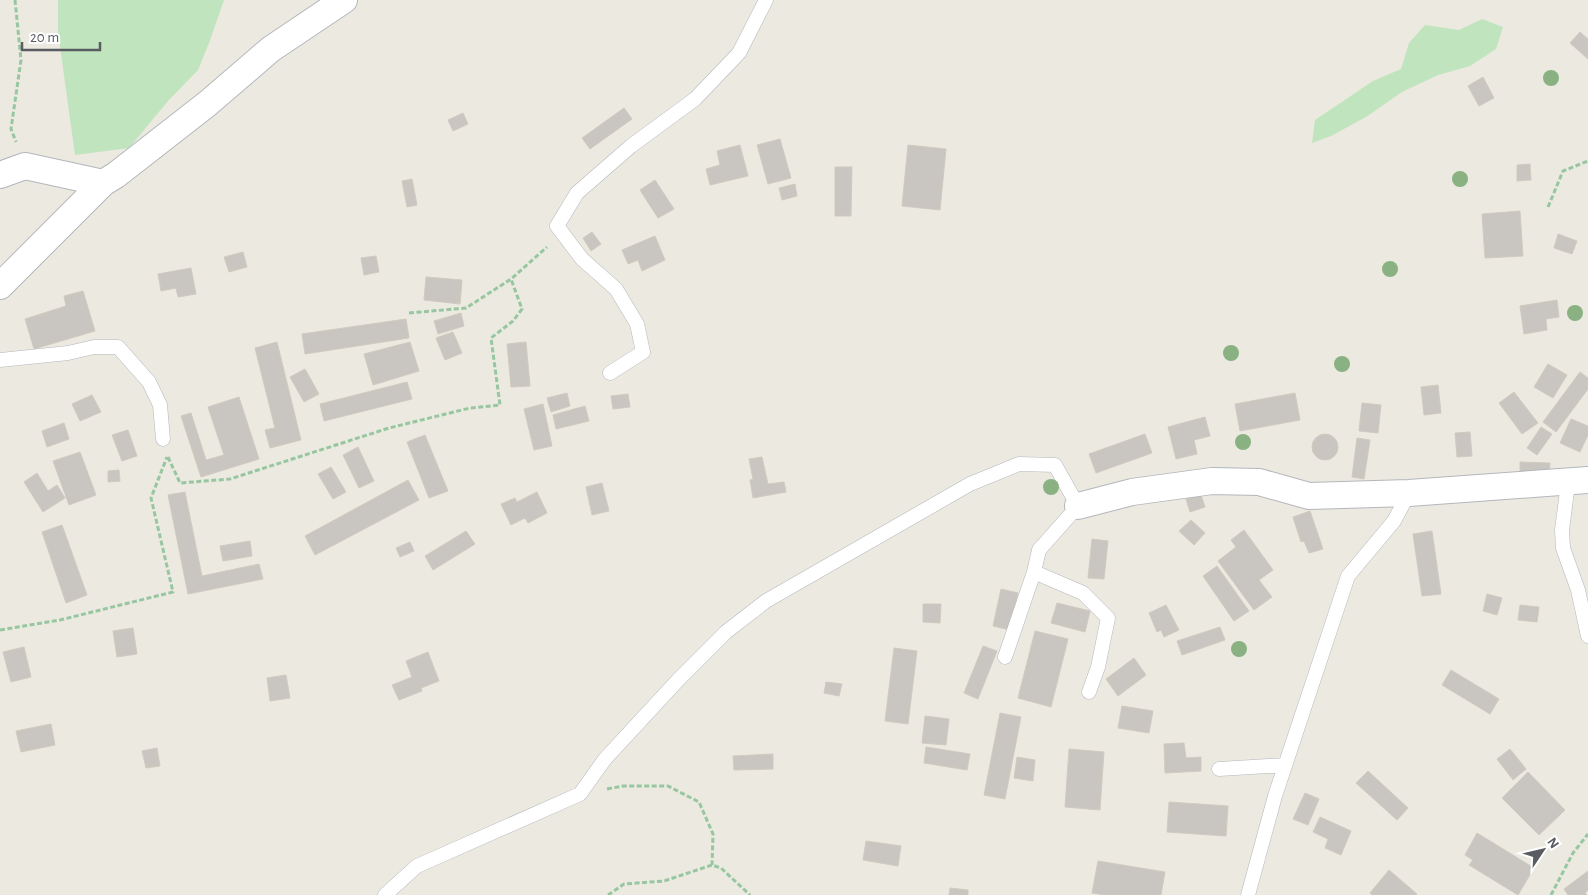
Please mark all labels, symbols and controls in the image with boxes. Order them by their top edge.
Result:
scale bar [22,20,100,52]
text: 20 m [30,30,59,45]
north arrow [1518,825,1568,875]
text: N [1544,835,1561,851]

